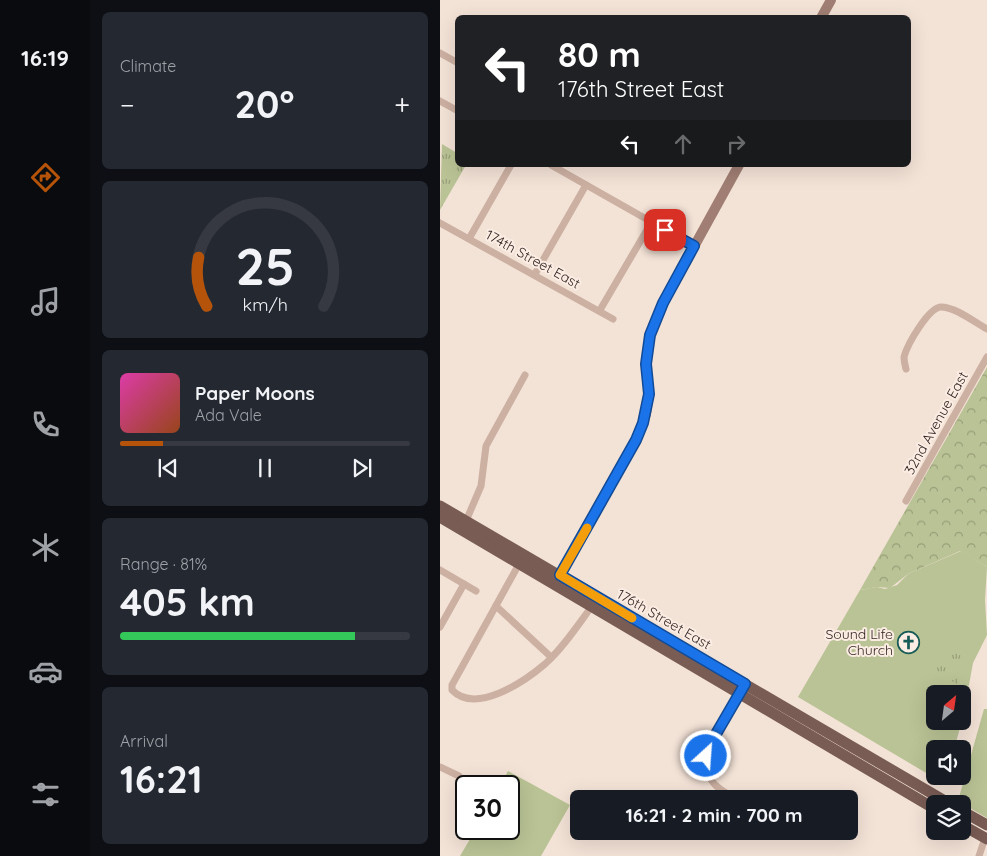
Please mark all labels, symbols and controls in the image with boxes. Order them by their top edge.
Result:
text: 80 m [558,32,641,76]
icon: left [475,35,540,100]
text: 16:19 [21,44,69,72]
text: Climate [120,56,176,76]
text: 176th Street East [558,75,724,103]
text: 20° [234,80,294,128]
text: − [120,87,135,122]
text: + [394,87,410,122]
icon: left [616,130,644,158]
icon: ahead [669,130,697,158]
icon: right [722,130,750,158]
icon: directions [28,160,63,195]
pin [644,209,686,251]
icon: arrive [651,216,679,244]
street label: 174th Street East [482,226,584,293]
text: 25 [235,233,295,298]
icon: music [28,284,63,319]
text: km/h [242,293,288,315]
street label: 32nd Avenue East [900,368,972,478]
text: Paper Moons [195,381,315,405]
text: Ada Vale [195,405,262,425]
icon: phone [28,407,63,442]
icon: previous [154,454,182,482]
icon: pause [251,454,279,482]
icon: next [348,454,376,482]
icon: climate [28,530,63,565]
text: Range · 81% [120,554,207,574]
text: 405 km [120,578,255,626]
street label: 176th Street East [614,585,715,653]
place label: Sound Life Church [825,625,893,659]
church icon: Sound Life Church [897,630,921,654]
icon: car [28,654,63,689]
north arrow [926,685,971,730]
map controls [926,685,971,840]
position arrow [679,729,731,781]
text: Arrival [120,731,168,751]
button: sound [926,740,971,785]
text: 16:21 [120,755,203,803]
speed limit sign: 30 [455,775,520,840]
icon: filters [28,777,63,812]
button: layers [926,795,971,840]
text: 16:21 · 2 min · 700 m [625,803,803,827]

